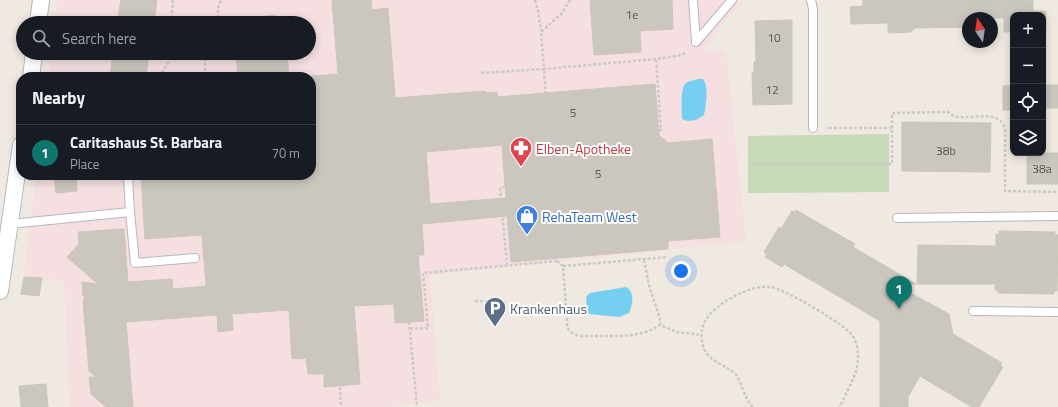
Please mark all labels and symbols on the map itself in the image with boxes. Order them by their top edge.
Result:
house number: 1e [626,5,638,24]
north arrow [962,12,998,48]
house number: 10 [767,28,781,47]
house number: 12 [765,80,779,99]
house number: 5 [570,103,577,122]
pharmacy icon: Elben-Apotheke [508,135,534,168]
place label: Elben-Apotheke [536,138,631,159]
house number: 38b [936,141,956,160]
house number: 38a [1032,159,1052,178]
house number: 5 [595,164,602,183]
shop icon: RehaTeam West [514,203,540,236]
place label: RehaTeam West [542,206,637,227]
your location [671,261,691,281]
pin: 1 [886,276,912,309]
parking icon: Krankenhaus [482,295,508,328]
place label: Krankenhaus [510,298,587,319]

